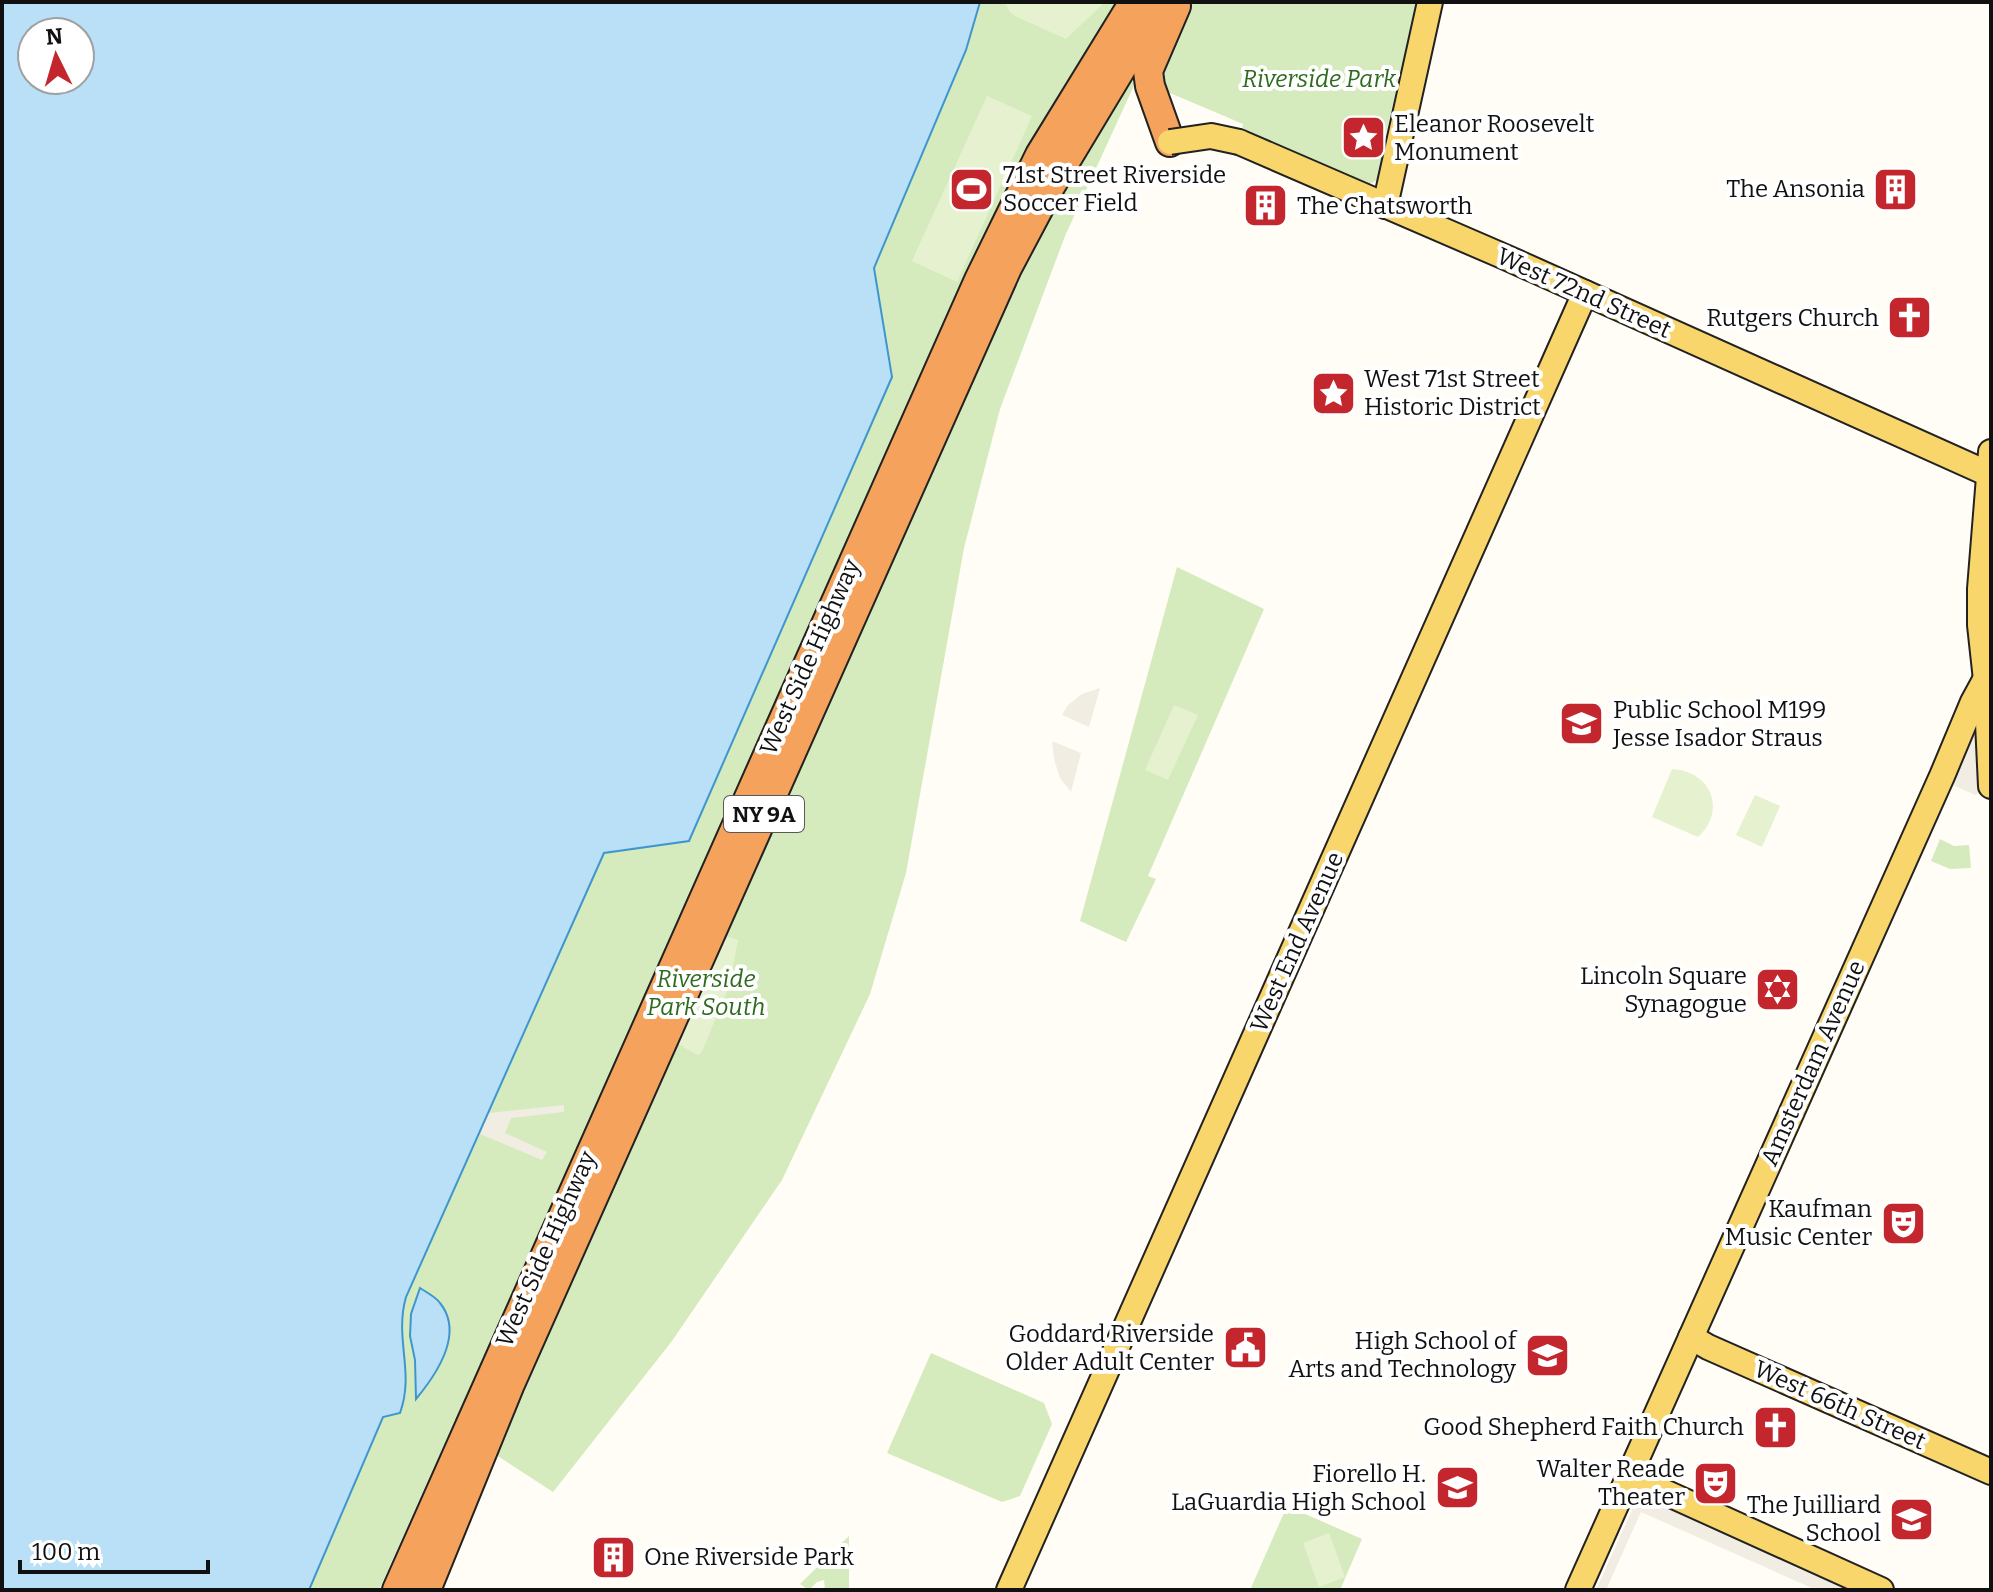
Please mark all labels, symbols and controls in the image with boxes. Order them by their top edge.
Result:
north arrow [16,16,96,96]
text: N [45,22,64,51]
park label: Riverside Park [1242,65,1397,93]
place label: Eleanor Roosevelt Monument [1394,110,1595,166]
place icon: Eleanor Roosevelt Monument [1339,114,1387,162]
place label: 71st Street Riverside Soccer Field [1003,161,1226,217]
sports icon: 71st Street Riverside Soccer Field [948,165,996,213]
building icon: The Ansonia [1872,165,1920,213]
place label: The Ansonia [1726,175,1865,203]
building icon: The Chatsworth [1242,182,1290,230]
place label: The Chatsworth [1297,192,1473,220]
street label: West 72nd Street [1493,242,1676,344]
church icon: Rutgers Church [1886,294,1934,342]
place label: Rutgers Church [1706,304,1879,332]
place label: West 71st Street Historic District [1364,365,1541,421]
place icon: West 71st Street Historic District [1309,369,1357,417]
street label: West Side Highway [754,554,866,759]
place label: Public School M199 Jesse Isador Straus [1612,696,1826,752]
school or university icon: Public School M199 Jesse Isador Straus [1558,700,1606,748]
road number: NY 9A [724,796,804,832]
street label: West End Avenue [1245,848,1349,1036]
street label: Amsterdam Avenue [1755,956,1871,1170]
place label: Lincoln Square Synagogue [1580,962,1747,1018]
park label: Riverside Park South [647,965,765,1021]
synagogue icon: Lincoln Square Synagogue [1754,966,1802,1014]
street label: West Side Highway [490,1146,602,1351]
place label: Kaufman Music Center [1725,1195,1872,1251]
theatre icon: Kaufman Music Center [1879,1199,1927,1247]
place label: Goddard Riverside Older Adult Center [1005,1320,1214,1376]
public building icon: Goddard Riverside Older Adult Center [1221,1324,1269,1372]
place label: High School of Arts and Technology [1288,1327,1518,1383]
school or university icon: High School of Arts and Technology [1523,1331,1571,1379]
street label: West 66th Street [1750,1355,1930,1456]
church icon: Good Shepherd Faith Church [1751,1403,1799,1451]
place label: Good Shepherd Faith Church [1423,1413,1744,1441]
place label: Walter Reade Theater [1537,1455,1685,1511]
theatre icon: Walter Reade Theater [1692,1459,1740,1507]
place label: Fiorello H. LaGuardia High School [1171,1460,1426,1516]
school or university icon: Fiorello H. LaGuardia High School [1433,1464,1481,1512]
place label: The Juilliard School [1747,1491,1881,1547]
school or university icon: The Juilliard School [1888,1495,1936,1543]
scale bar [20,1524,208,1574]
building icon: One Riverside Park [589,1533,637,1581]
text: 100 m [32,1538,100,1566]
place label: One Riverside Park [644,1543,854,1571]

